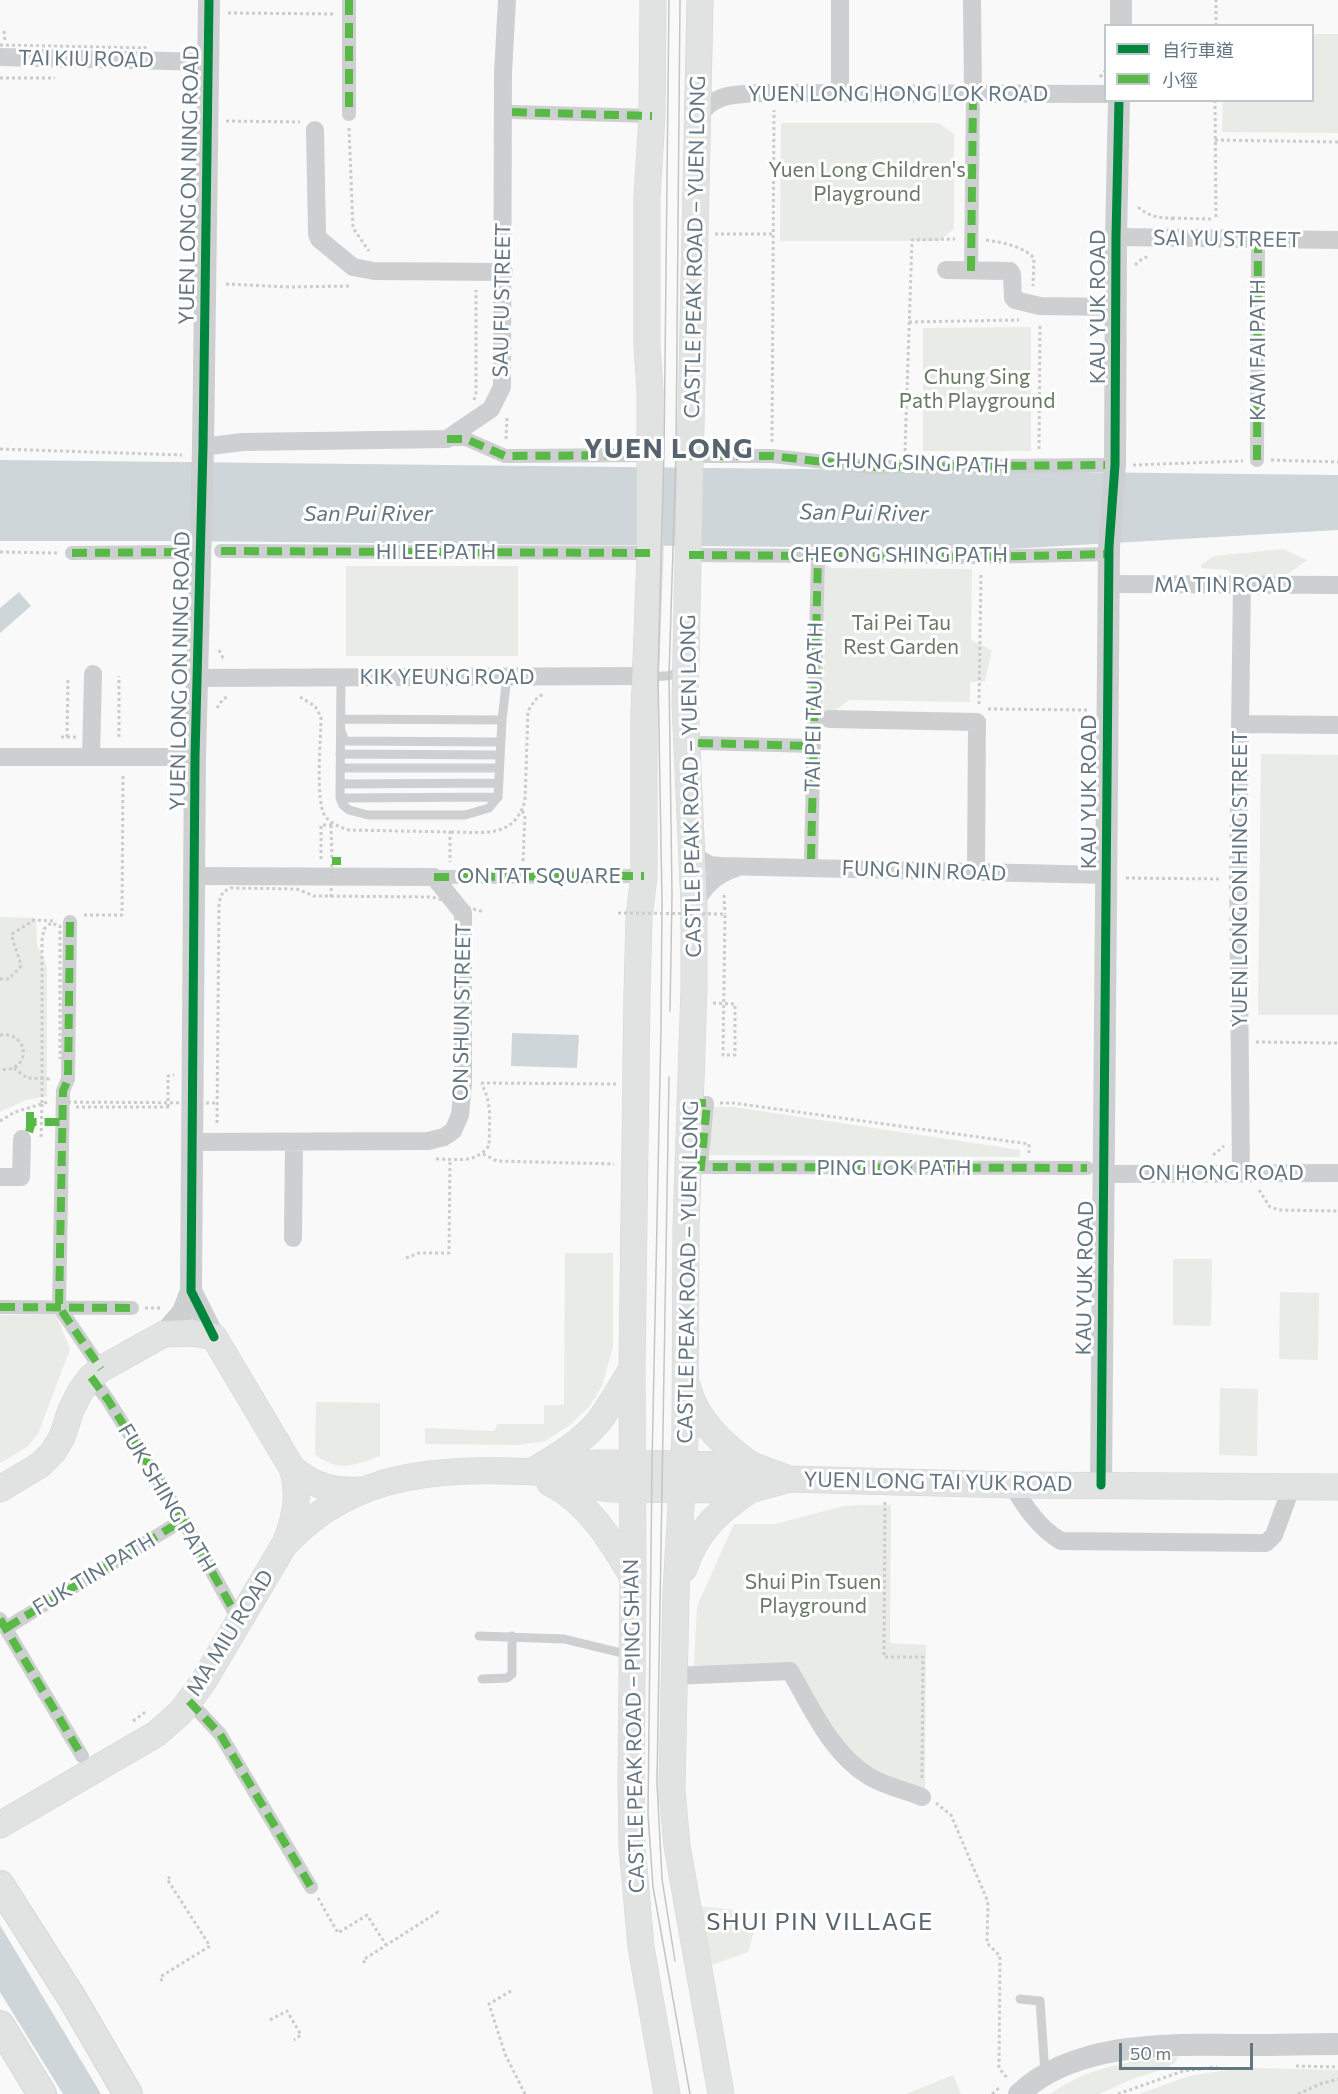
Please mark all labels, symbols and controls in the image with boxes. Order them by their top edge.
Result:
legend [1104,24,1314,102]
text: 自行車道 [1162,39,1234,61]
street label: TAI KIU ROAD [18,45,154,73]
street label: YUEN LONG ON NING ROAD [174,45,204,325]
text: 小徑 [1162,69,1198,91]
street label: CASTLE PEAK ROAD – YUEN LONG [679,75,711,419]
street label: YUEN LONG HONG LOK ROAD [748,81,1048,107]
park label: Yuen Long Children's Playground [768,157,966,207]
street label: SAU FU STREET [488,222,516,378]
street label: SAI YU STREET [1153,225,1301,253]
street label: KAU YUK ROAD [1085,230,1111,384]
street label: KAM FAI PATH [1245,279,1271,421]
park label: Chung Sing Path Playground [899,364,1055,414]
district label: YUEN LONG [584,433,754,465]
street label: CHUNG SING PATH [821,447,1009,479]
water label: San Pui River [799,499,929,527]
water label: San Pui River [303,501,433,527]
street label: YUEN LONG ON NING ROAD [165,531,195,811]
street label: HI LEE PATH [376,539,496,565]
street label: CHEONG SHING PATH [790,542,1008,568]
street label: MA TIN ROAD [1154,572,1292,598]
park label: Tai Pei Tau Rest Garden [843,610,959,660]
street label: CASTLE PEAK ROAD – YUEN LONG [675,614,707,958]
street label: TAI PEI TAU PATH [800,622,828,792]
street label: KIK YEUNG ROAD [359,664,535,690]
street label: KAU YUK ROAD [1076,715,1102,869]
street label: YUEN LONG ON HING STREET [1227,730,1253,1028]
street label: FUNG NIN ROAD [841,856,1007,886]
street label: ON TAT SQUARE [457,863,621,889]
street label: ON SHUN STREET [448,923,476,1101]
street label: CASTLE PEAK ROAD – YUEN LONG [672,1100,704,1444]
street label: PING LOK PATH [816,1155,972,1181]
street label: ON HONG ROAD [1138,1160,1304,1186]
street label: KAU YUK ROAD [1071,1200,1099,1356]
street label: FUK SHING PATH [113,1419,221,1577]
street label: YUEN LONG TAI YUK ROAD [803,1467,1073,1497]
street label: FUK TIN PATH [28,1528,160,1620]
street label: CASTLE PEAK ROAD – PING SHAN [618,1559,650,1893]
street label: MA MIU ROAD [181,1565,279,1701]
park label: Shui Pin Tsuen Playground [745,1569,881,1619]
district label: SHUI PIN VILLAGE [706,1908,934,1936]
scale bar [1122,2031,1256,2069]
text: 50 m [1130,2042,1171,2064]

